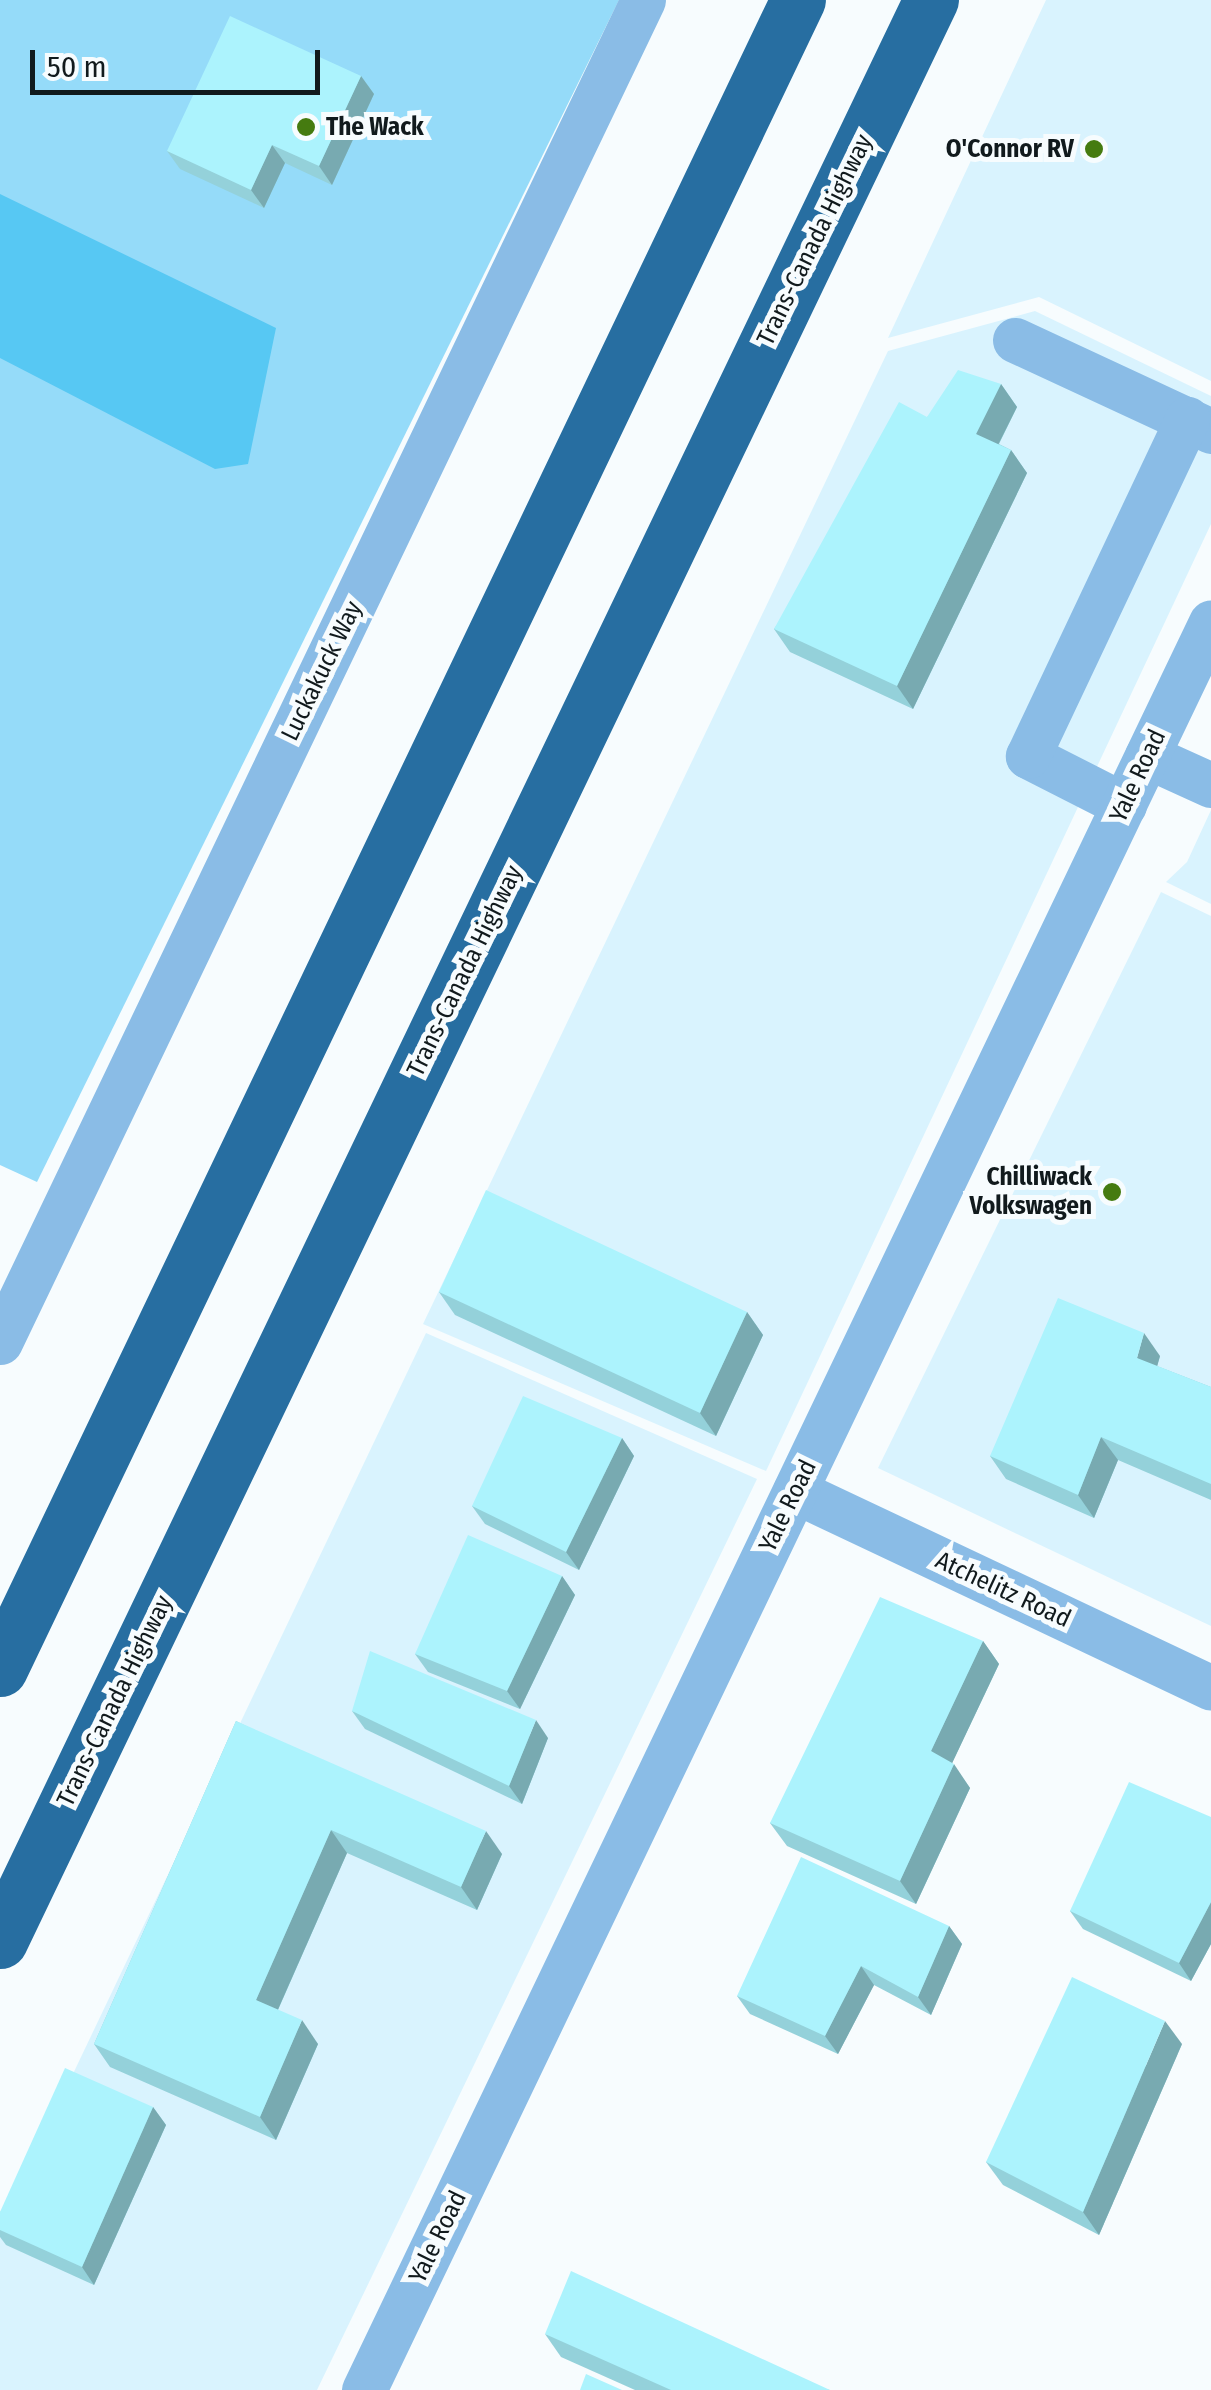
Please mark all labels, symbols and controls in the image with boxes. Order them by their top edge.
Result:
scale bar [35,30,325,92]
text: 50 m [47,49,107,85]
place label: The Wack [326,112,424,142]
marker: The Wack [295,116,317,138]
street label: Trans-Canada Highway [751,130,879,350]
place label: O'Connor RV [946,134,1074,164]
marker: O'Connor RV [1083,138,1105,160]
street label: Luckakuck Way [275,596,369,746]
street label: Yale Road [1103,725,1173,827]
street label: Trans-Canada Highway [401,861,529,1081]
place label: Chilliwack Volkswagen [969,1163,1092,1222]
marker: Chilliwack Volkswagen [1101,1181,1123,1203]
street label: Yale Road [753,1455,823,1557]
street label: Atchelitz Road [931,1546,1075,1634]
street label: Trans-Canada Highway [51,1591,179,1811]
street label: Yale Road [403,2186,473,2288]

